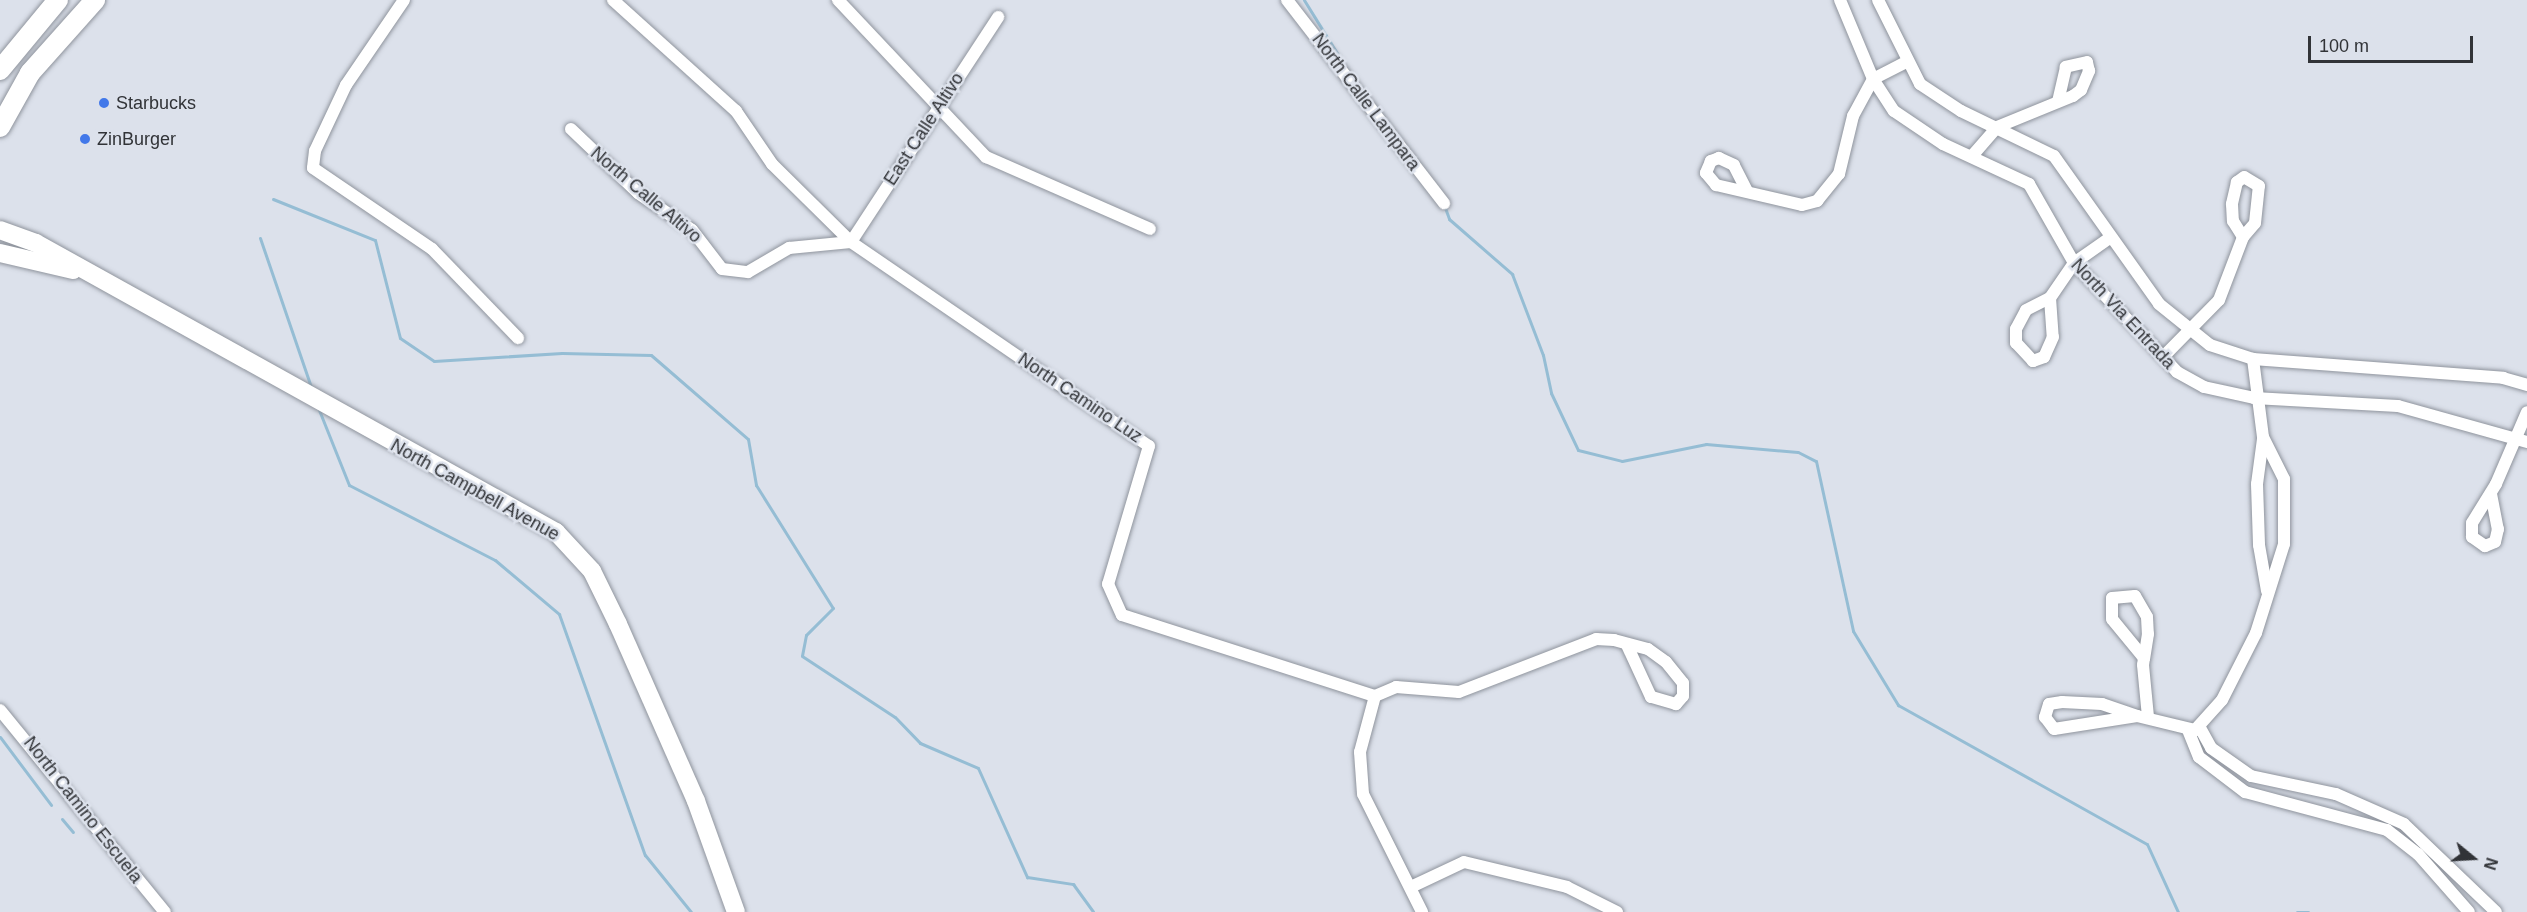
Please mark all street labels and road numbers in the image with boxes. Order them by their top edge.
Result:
street label: North Calle Lampara [1307,29,1425,175]
street label: East Calle Altivo [879,68,969,190]
street label: North Calle Altivo [586,142,706,248]
street label: North Via Entrada [2066,254,2180,374]
street label: North Camino Luz [1014,348,1146,448]
street label: North Campbell Avenue [386,434,564,546]
street label: North Camino Escuela [19,732,147,888]

